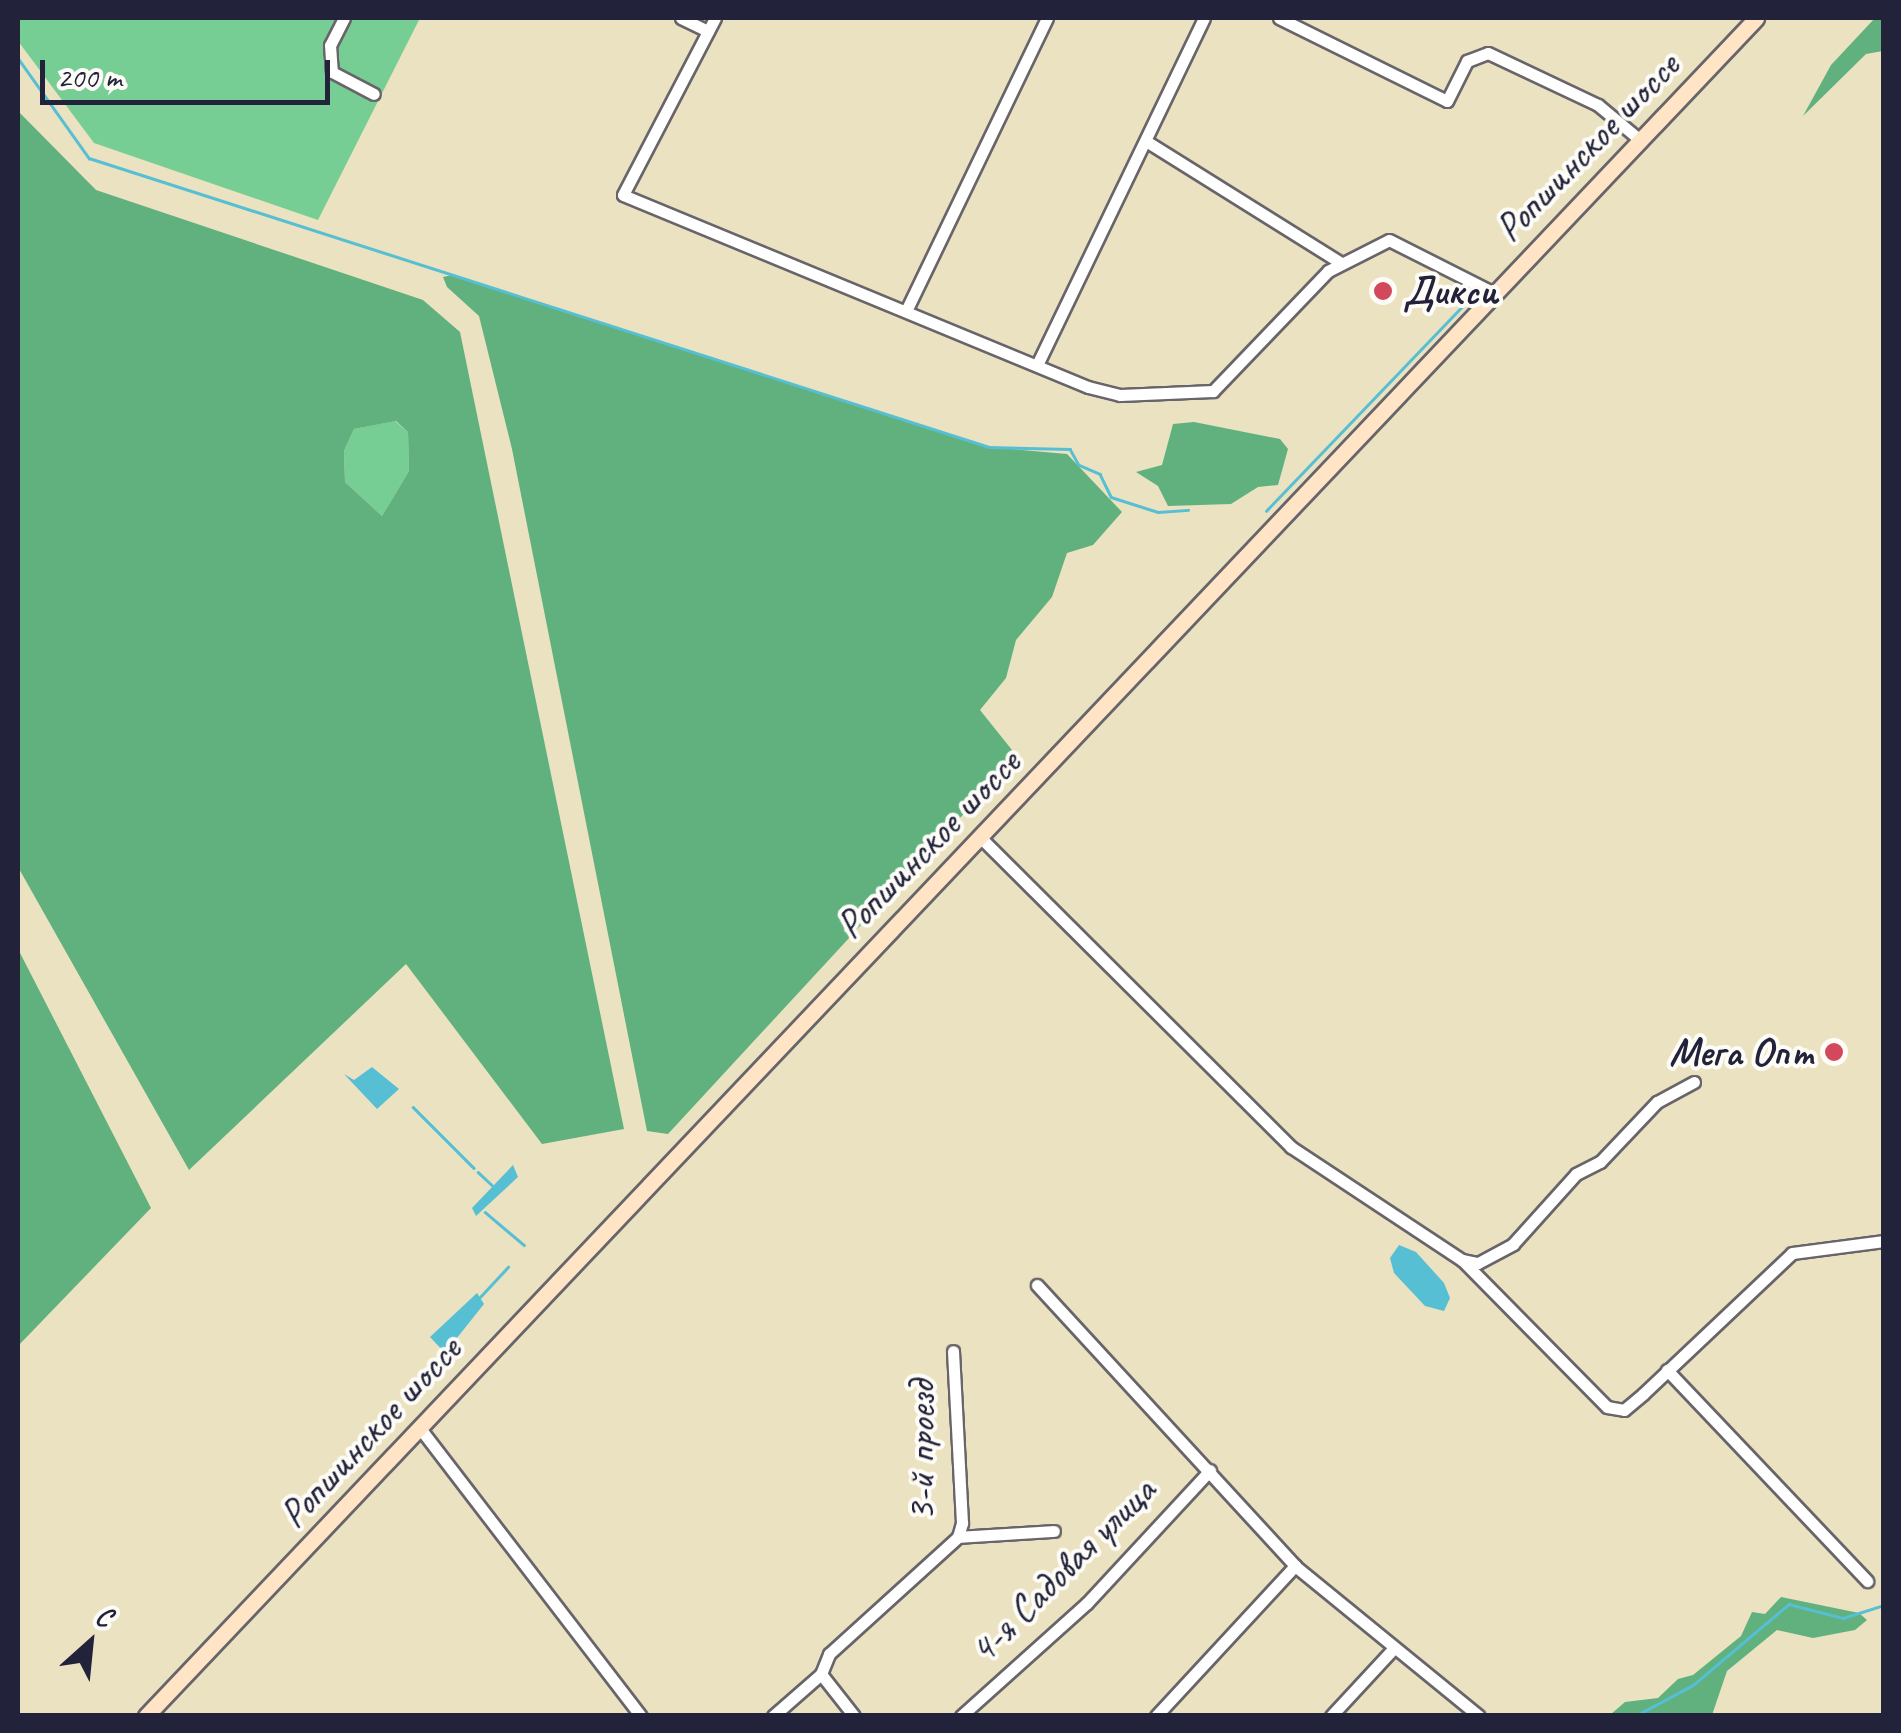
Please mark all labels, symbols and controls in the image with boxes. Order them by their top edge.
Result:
scale bar [45,40,335,102]
street label: Ропшинское шоссе [1484,41,1690,253]
text: 200 m [57,58,122,96]
place label: Дикси [1403,267,1498,315]
marker: Дикси [1372,280,1394,302]
street label: Ропшинское шоссе [825,738,1031,950]
place label: Мега Опт [1669,1028,1814,1076]
marker: Мега Опт [1823,1041,1845,1063]
street label: Ропшинское шоссе [268,1325,472,1539]
street label: 3-й проезд [897,1381,945,1521]
street label: 4-я Садовая улица [957,1465,1167,1675]
north arrow [40,1593,140,1693]
text: С [90,1597,118,1635]

